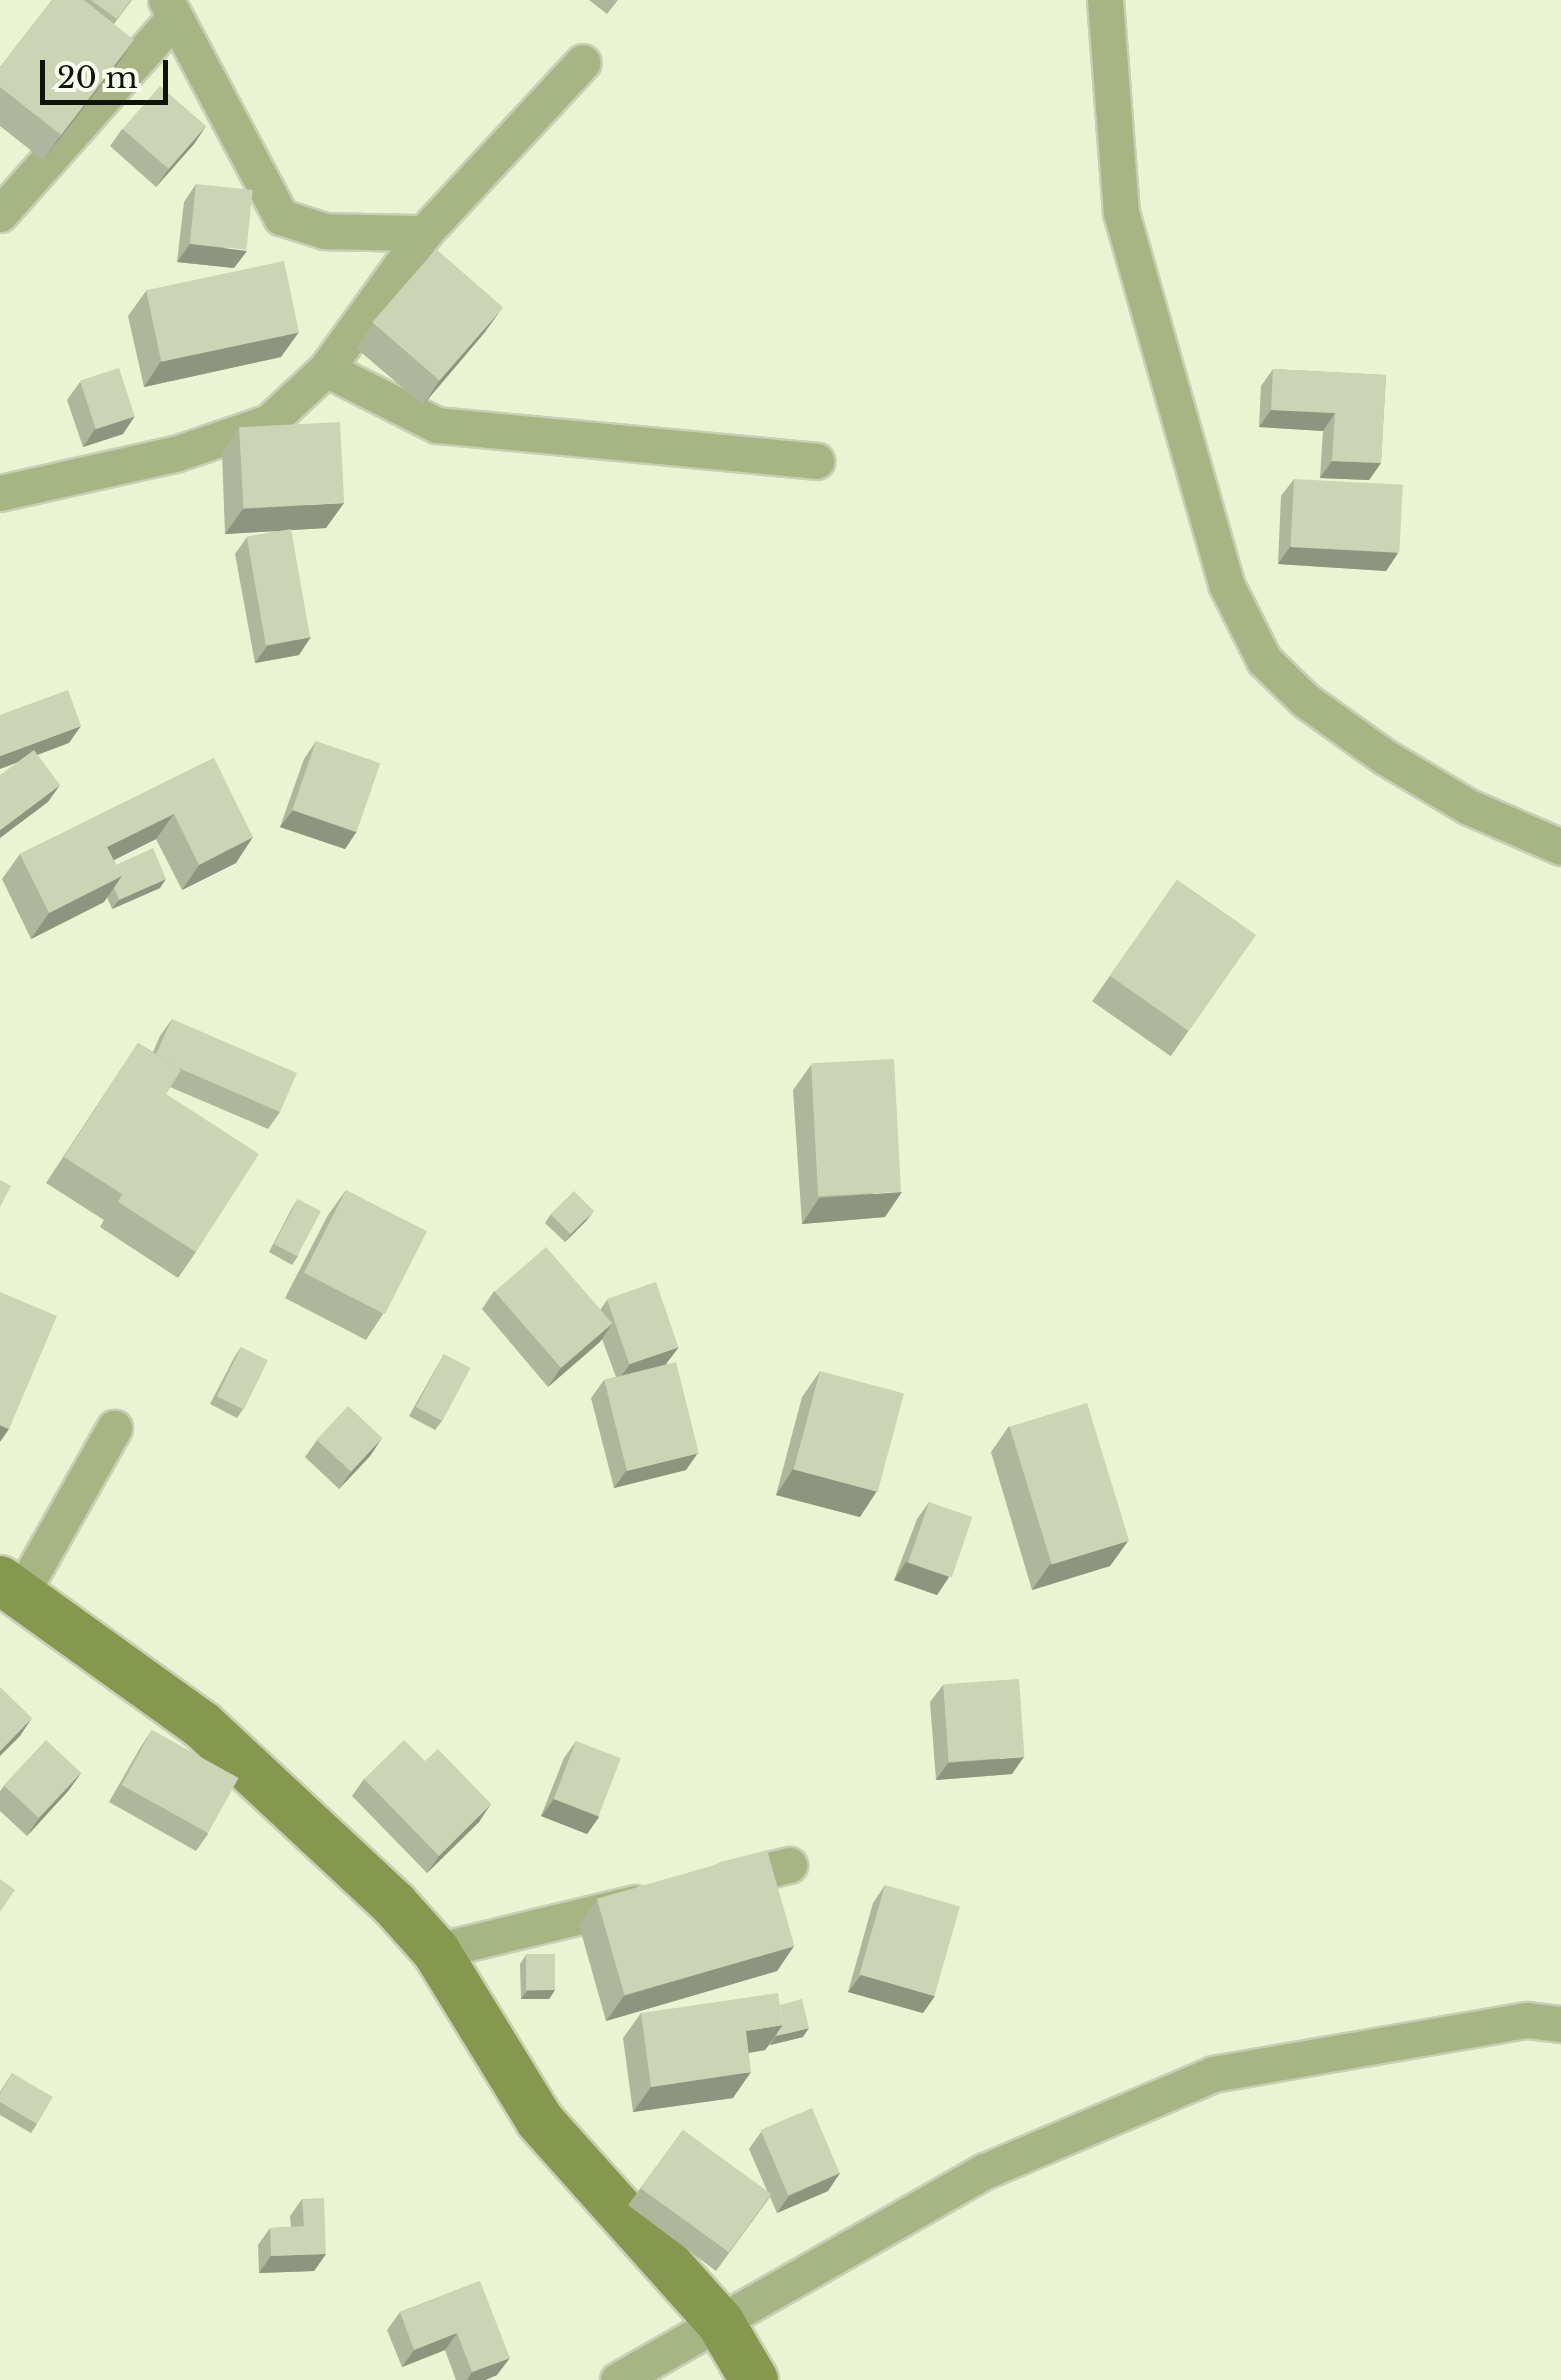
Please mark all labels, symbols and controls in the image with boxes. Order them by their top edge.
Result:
scale bar [45,40,172,102]
text: 20 m [57,59,138,96]

